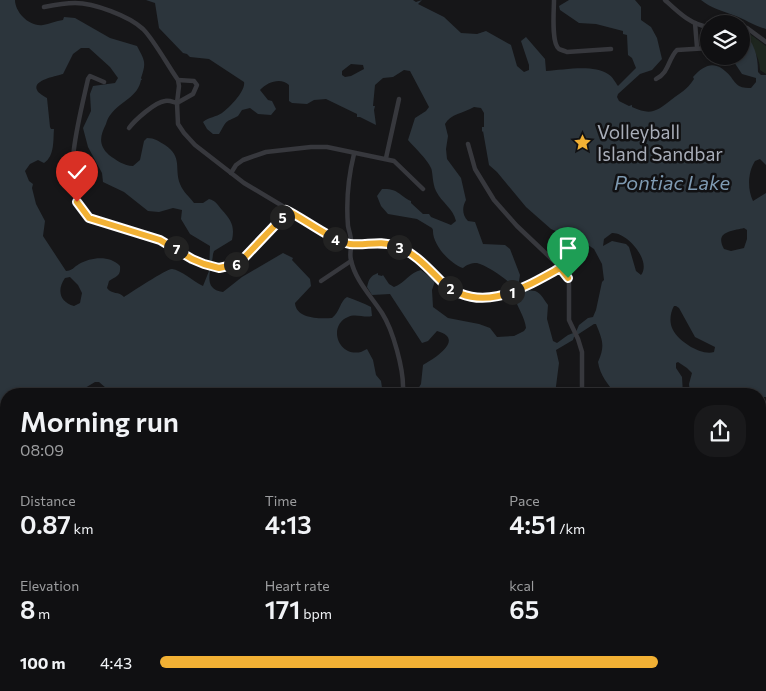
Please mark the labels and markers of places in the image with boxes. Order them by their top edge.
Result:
place label: Volleyball Island Sandbar [597,120,723,165]
place icon: Volleyball Island Sandbar [573,132,593,152]
pin [56,151,98,202]
pin: 5 [270,204,294,230]
pin: 4 [322,226,348,252]
pin [547,227,589,278]
pin: 3 [386,234,412,260]
pin: 7 [164,236,188,260]
pin: 6 [224,252,248,276]
pin: 2 [438,276,462,300]
pin: 1 [500,280,524,304]

